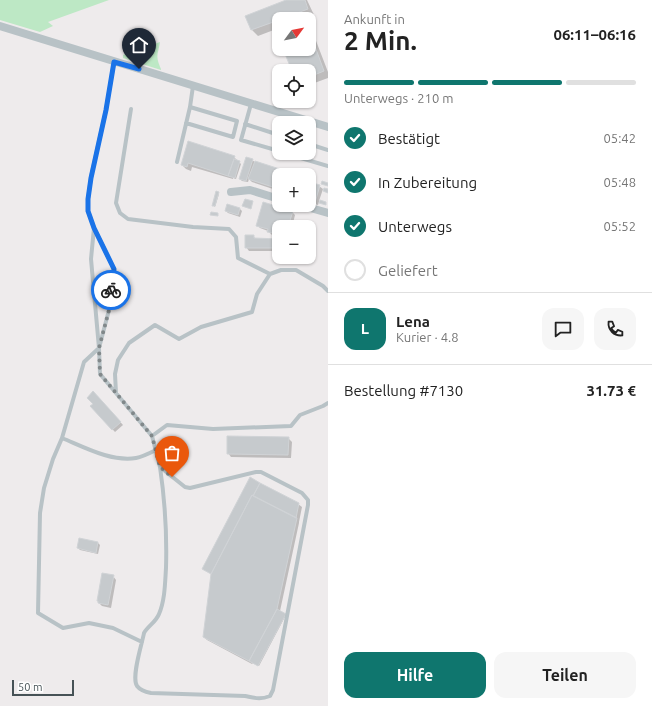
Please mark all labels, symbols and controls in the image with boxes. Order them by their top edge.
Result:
north arrow [272,12,316,56]
map controls [272,12,316,264]
text: Ankunft in [344,12,405,26]
text: 2 Min. [344,26,417,55]
text: 06:11–06:16 [553,26,636,43]
pin [122,28,156,69]
icon: home [128,34,150,56]
button: locate [272,64,316,108]
text: Unterwegs · 210 m [344,91,453,105]
button: layers [272,116,316,160]
icon: check [344,127,366,149]
text: Bestätigt [378,130,440,147]
text: 05:42 [603,131,636,145]
button: + [272,168,316,212]
icon: check [344,171,366,193]
text: In Zubereitung [378,174,477,191]
text: 05:48 [603,175,636,189]
icon: check [344,215,366,237]
text: Unterwegs [378,218,452,235]
text: 05:52 [603,219,636,233]
button: − [272,220,316,264]
text: Geliefert [378,262,438,279]
courier [91,270,131,310]
icon: bike [100,279,122,301]
button: chat [542,308,584,350]
button: phone [594,308,636,350]
text: Lena [396,313,430,330]
text: L [361,320,369,337]
text: Kurier · 4.8 [396,330,459,344]
text: Bestellung #7130 [344,382,463,399]
text: 31.73 € [586,382,636,399]
pin [155,436,189,477]
icon: bag [161,442,183,464]
button: Hilfe [344,652,486,698]
button: Teilen [494,652,636,698]
scale bar [12,678,74,697]
text: 50 m [18,681,42,693]

